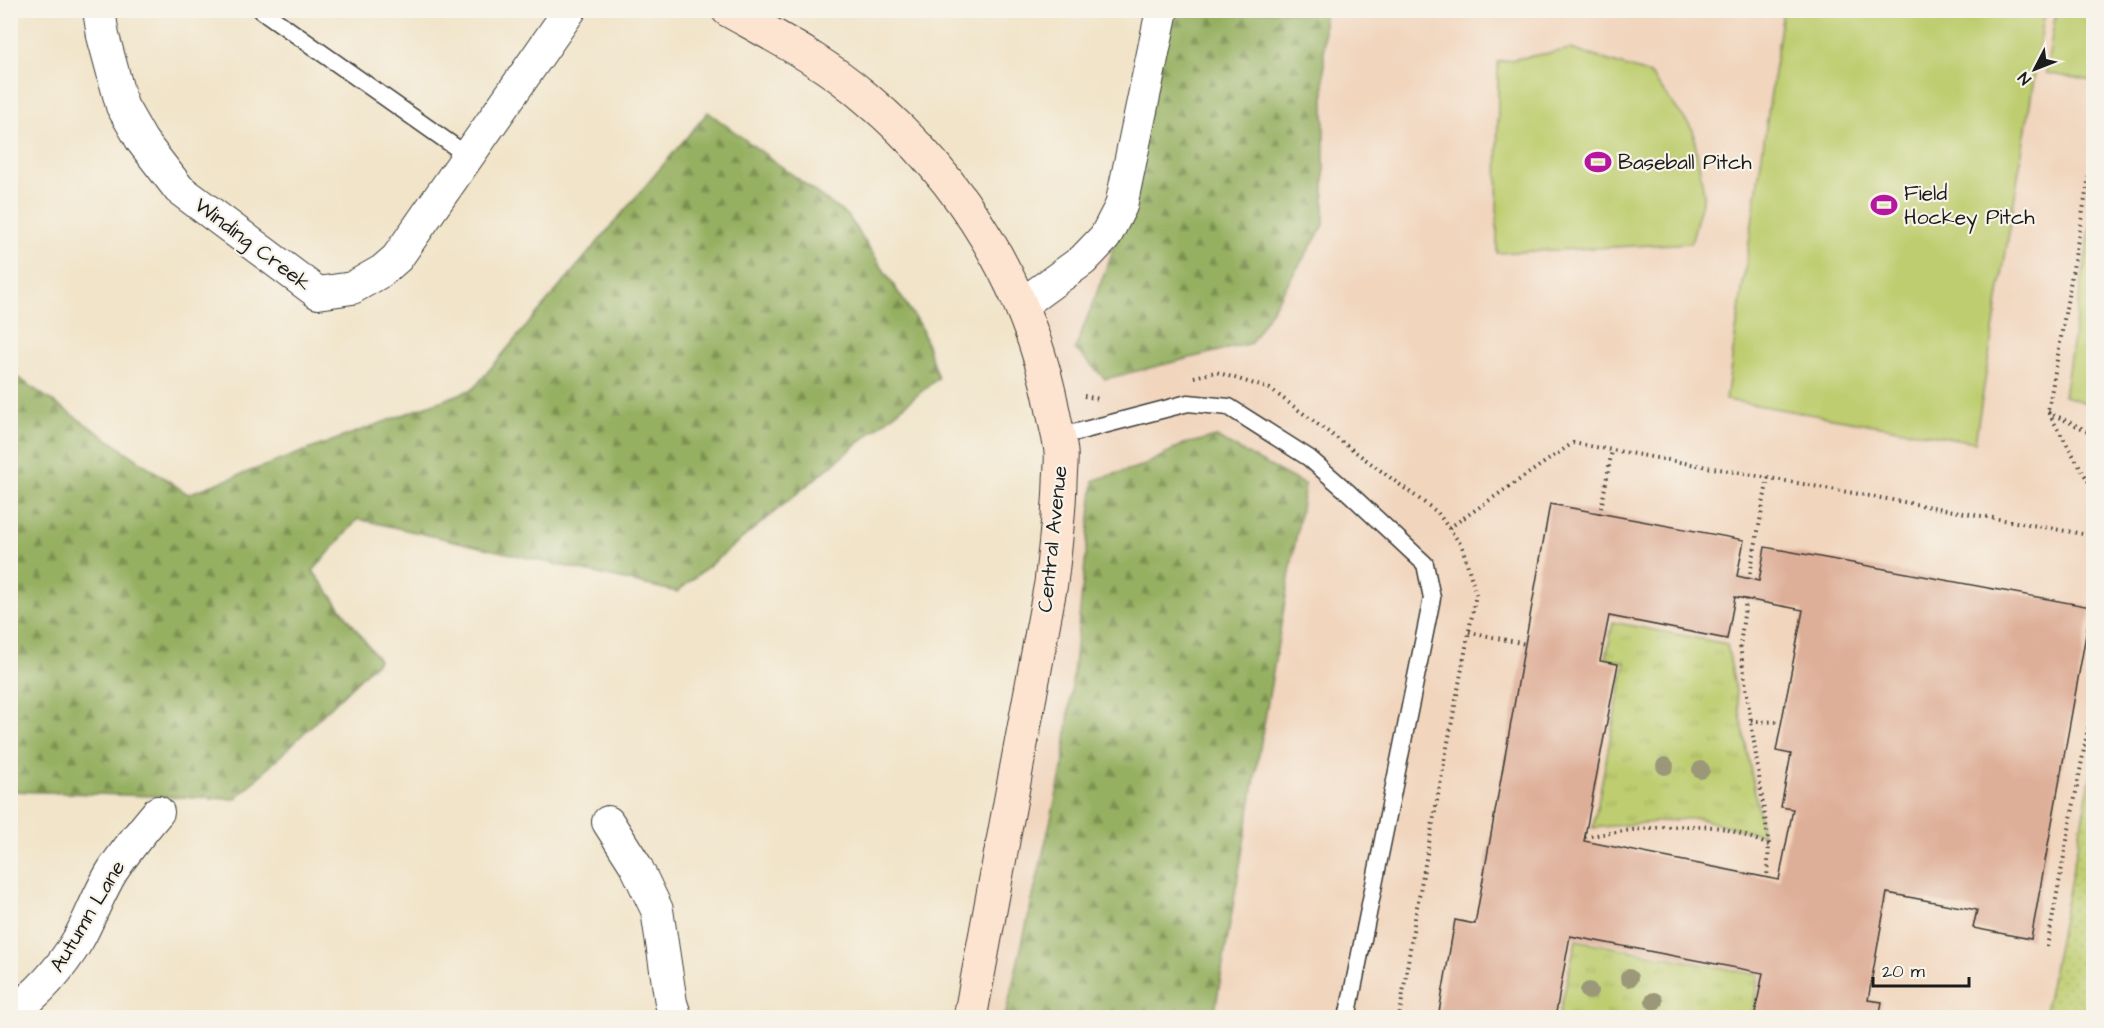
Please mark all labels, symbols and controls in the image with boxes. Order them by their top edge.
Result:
north arrow [2005,39,2065,99]
text: N [2013,67,2036,89]
sports icon: Baseball Pitch [1583,147,1613,177]
place label: Baseball Pitch [1618,148,1752,177]
place label: Field Hockey Pitch [1904,179,2035,234]
sports icon: Field Hockey Pitch [1869,190,1899,220]
street label: Winding Creek [187,191,317,300]
street label: Central Avenue [1030,464,1075,614]
street label: Autumn Lane [43,855,132,978]
scale bar [1873,950,1969,988]
text: 20 m [1882,959,1925,984]

